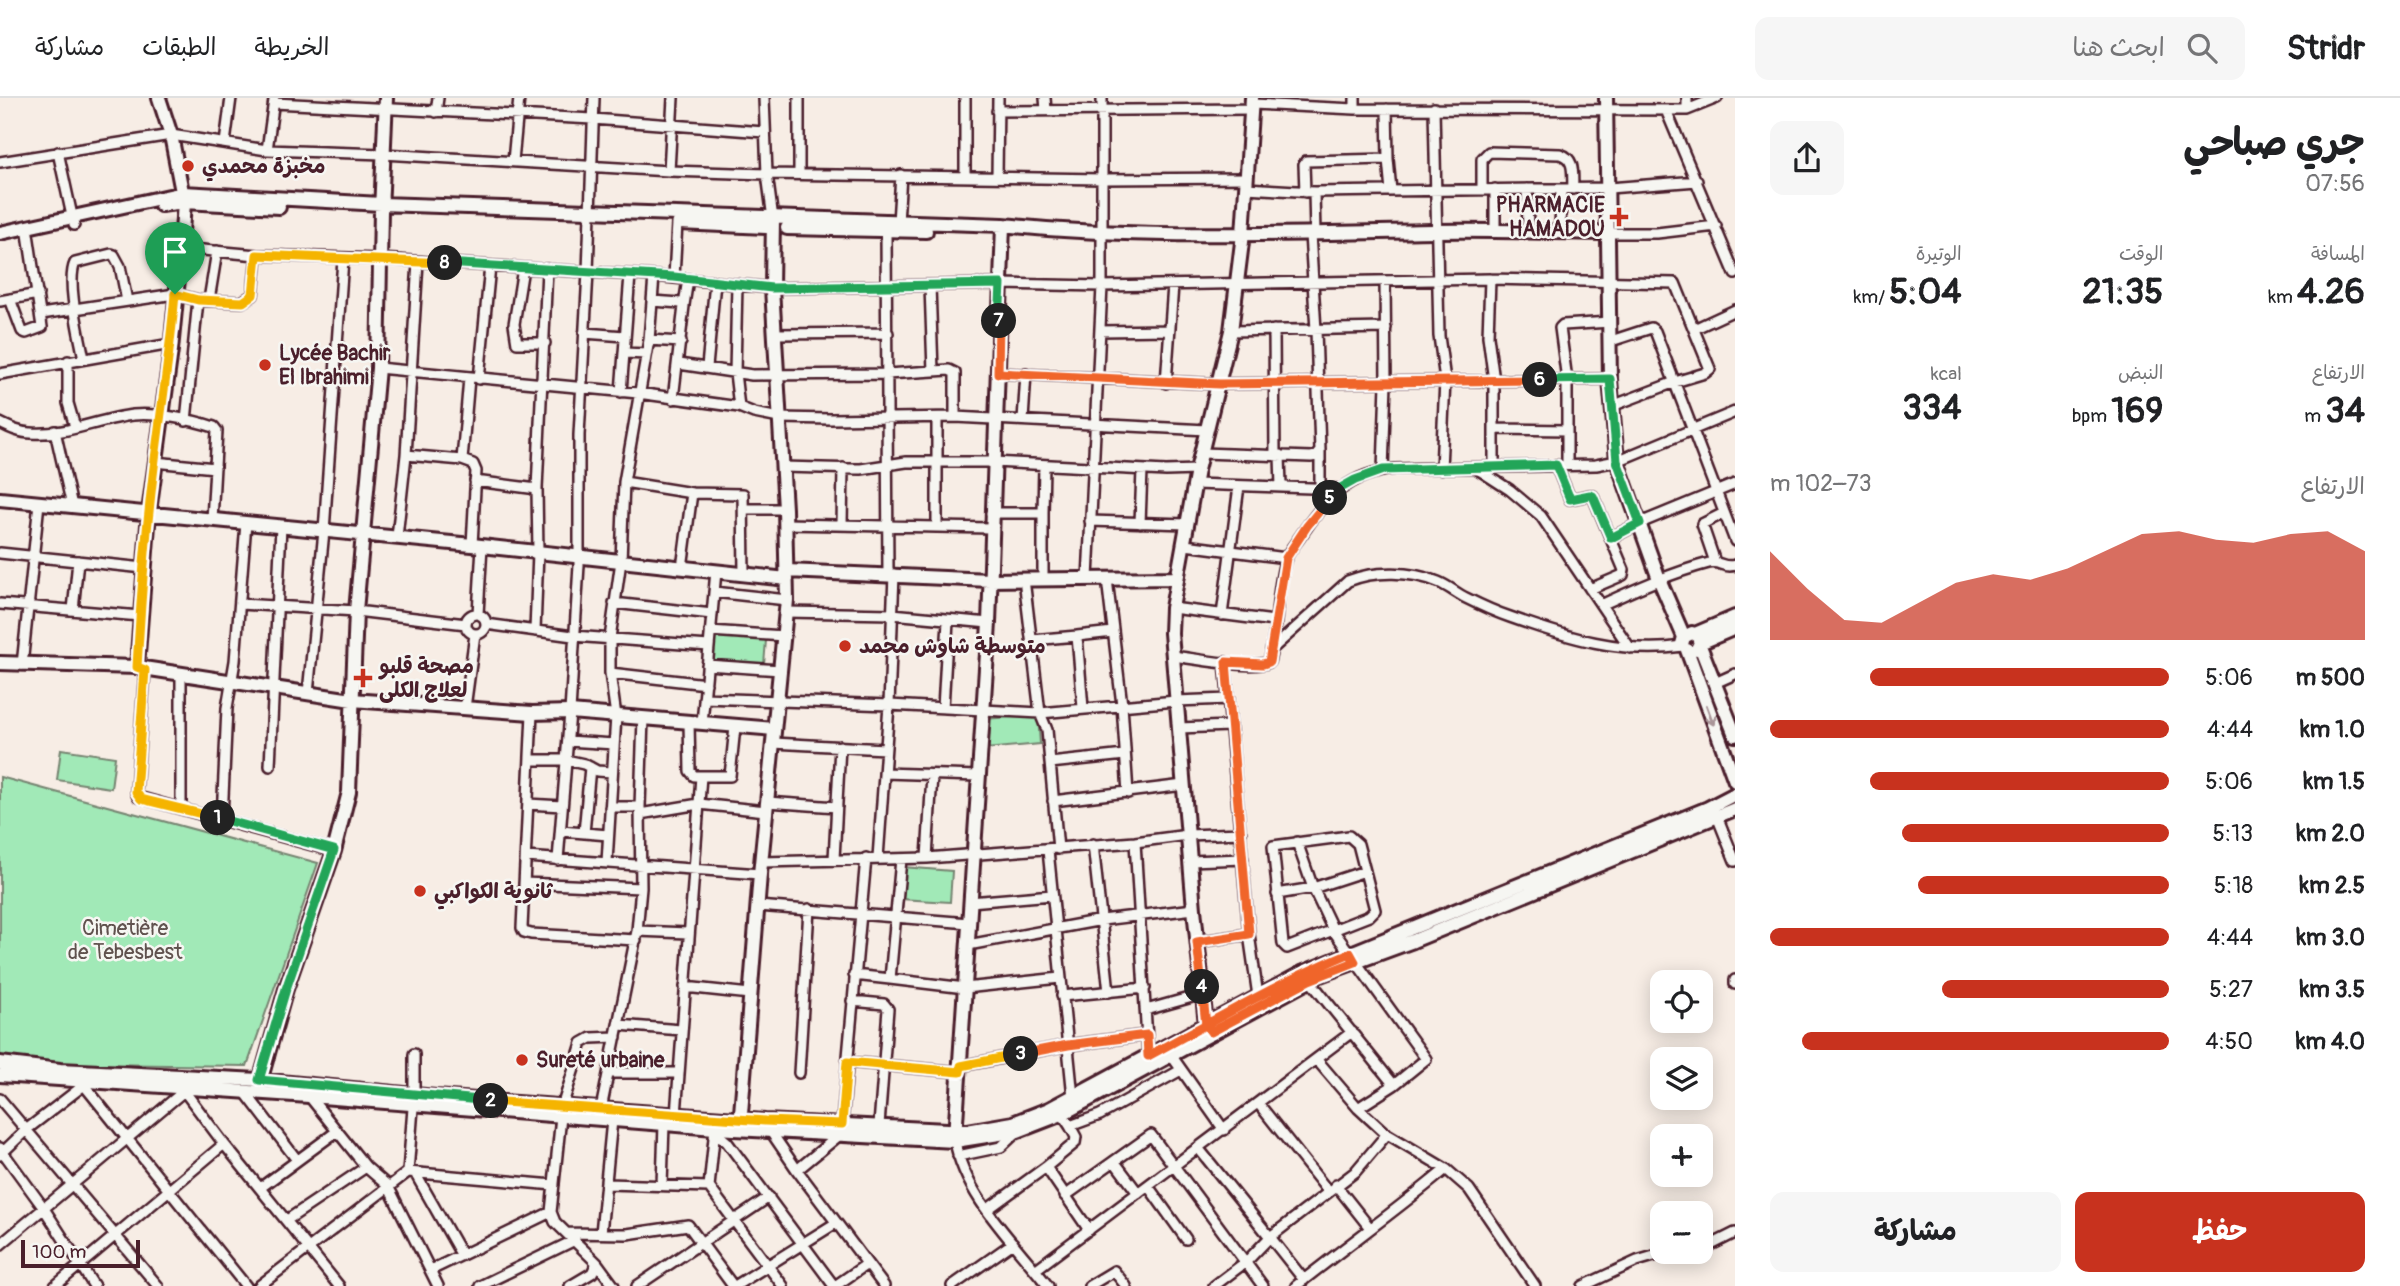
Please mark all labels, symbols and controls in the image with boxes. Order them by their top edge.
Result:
search box [1755,17,2245,80]
text: Stridr [2287,28,2365,69]
icon: search [2183,29,2221,67]
text: ابحث هنا [2072,32,2165,64]
text: مشاركة [35,33,104,62]
text: الطبقات [142,33,217,62]
text: الخريطة [255,33,329,62]
text: جري صباحي [2183,119,2365,167]
button: share [1770,121,1844,195]
place label: مخبزة محمدي [202,153,325,182]
marker: مخبزة محمدي [180,158,196,174]
text: 07:56 [2305,169,2365,198]
place label: PHARMACIE HAMADOU [1496,192,1605,243]
marker: PHARMACIE HAMADOU [1611,209,1627,225]
pin [145,222,205,294]
icon: arrive [156,233,194,271]
text: الوتيرة [1916,242,1962,266]
text: الوقت [2119,242,2163,266]
text: المسافة [2311,242,2365,266]
pin: 8 [428,246,462,280]
text: 8 [440,250,449,274]
text: 5:04 [1889,270,1962,314]
text: 21:35 [2082,270,2163,314]
text: 4.26 [2297,270,2365,314]
text: /km [1853,285,1889,309]
text: km [2268,285,2297,309]
pin: 7 [982,304,1016,339]
text: 7 [993,308,1004,332]
place label: Lycée Bachir El Ibrahimi [279,340,391,391]
marker: Lycée Bachir El Ibrahimi [257,357,273,373]
text: النبض [2118,361,2163,385]
text: الارتفاع [2312,361,2365,385]
pin: 6 [1522,362,1558,398]
text: kcal [1931,362,1962,386]
text: 6 [1534,367,1545,391]
text: 334 [1902,386,1962,430]
text: 169 [2111,389,2163,433]
text: 34 [2325,389,2365,433]
text: bpm [2072,404,2111,428]
text: m [2304,404,2325,428]
text: 73–102 m [1770,469,1872,498]
text: الارتفاع [2301,472,2365,501]
pin: 5 [1312,480,1348,516]
text: 5 [1324,485,1335,509]
place label: متوسطة شاوش محمد [859,633,1046,660]
marker: متوسطة شاوش محمد [837,638,853,654]
place label: مصحة قلبو لعلاج الكلى [378,653,474,704]
text: 5:06 [2205,663,2253,692]
text: 500 m [2296,663,2365,692]
marker: مصحة قلبو لعلاج الكلى [353,668,373,688]
one-way arrow [1705,703,1717,725]
text: 4:44 [2207,715,2253,744]
text: 1.0 km [2300,715,2365,744]
text: 5:06 [2205,767,2253,796]
text: 1.5 km [2303,767,2365,796]
pin: 1 [200,800,235,836]
text: 1 [214,805,221,829]
text: 5:13 [2213,819,2253,848]
text: 2.0 km [2296,819,2365,848]
text: 5:18 [2214,871,2253,900]
text: 2.5 km [2300,871,2365,900]
place label: ثانوية الكواكبي [434,878,554,910]
marker: ثانوية الكواكبي [412,883,428,899]
park label: Cimetière de Tebesbest [68,915,183,966]
text: 4:44 [2207,923,2253,952]
text: 3.0 km [2296,923,2365,952]
pin: 4 [1184,970,1220,1004]
map controls [1650,970,1713,1264]
button: locate [1650,970,1713,1033]
text: 4 [1196,974,1207,998]
text: 5:27 [2209,975,2253,1004]
text: 3.5 km [2300,975,2365,1004]
text: 4:50 [2205,1027,2253,1056]
text: 4.0 km [2296,1027,2365,1056]
pin: 3 [1004,1037,1038,1072]
text: 3 [1015,1041,1026,1065]
place label: Sureté urbaine [536,1047,665,1074]
button: layers [1650,1047,1713,1110]
marker: Sureté urbaine [514,1052,530,1068]
pin: 2 [474,1084,508,1118]
text: 2 [485,1088,496,1112]
button: + [1650,1124,1713,1187]
button: مشاركة [1770,1192,2061,1272]
button: حفظ [2075,1192,2365,1272]
button: − [1650,1201,1713,1264]
scale bar [21,1237,140,1269]
text: 100 m [32,1240,86,1264]

